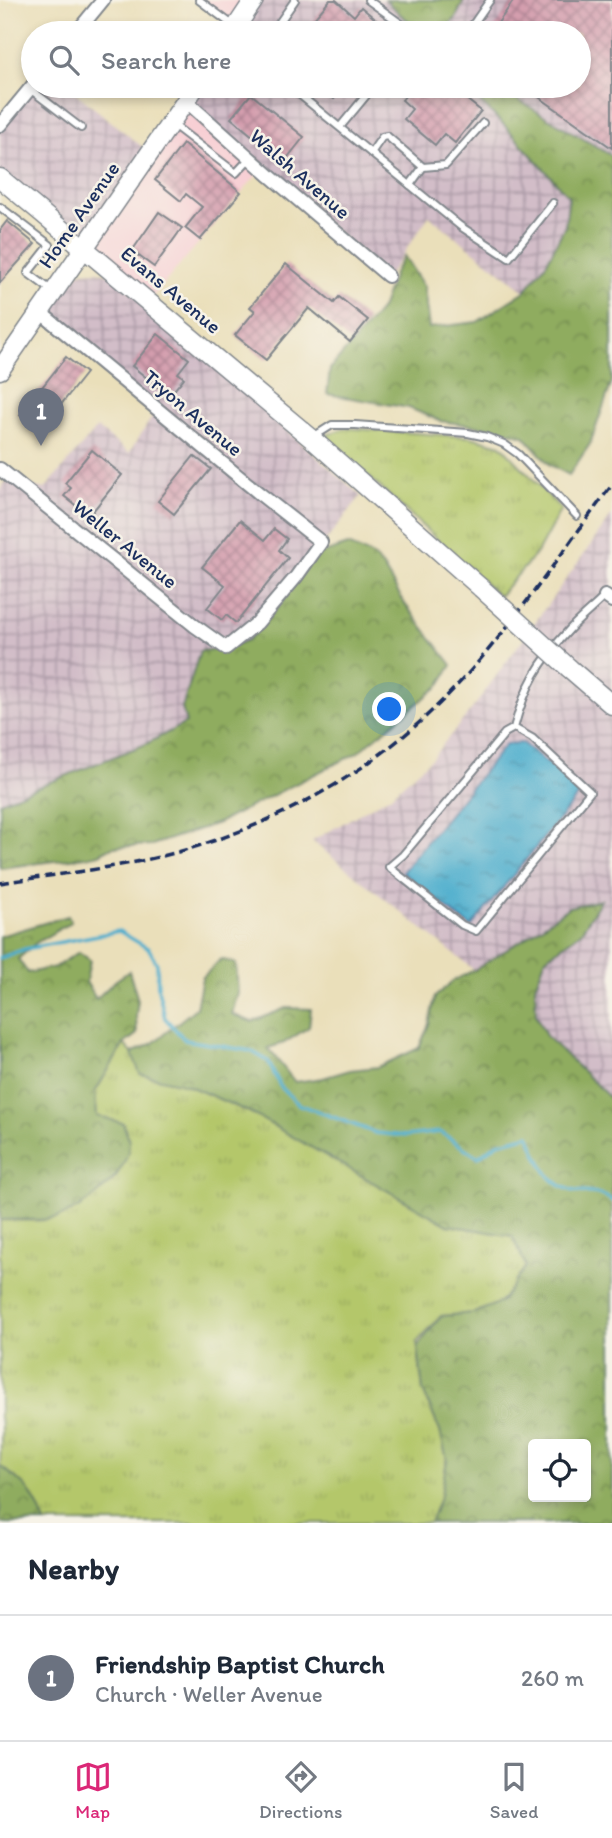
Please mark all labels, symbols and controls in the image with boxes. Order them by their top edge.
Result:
search box [21,21,591,98]
icon: search [45,41,83,79]
text: Search here [101,44,231,76]
street label: Walsh Avenue [245,123,356,224]
street label: Home Avenue [33,157,125,273]
street label: Evans Avenue [116,240,227,339]
street label: Tryon Avenue [139,364,248,461]
pin: 1 [18,388,64,446]
street label: Weller Avenue [68,494,183,594]
your location [372,692,406,726]
map controls [528,1439,591,1502]
button: locate [528,1439,591,1502]
text: Nearby [28,1550,119,1587]
text: Friendship Baptist Church [95,1648,385,1680]
text: 1 [46,1664,56,1692]
text: 260 m [521,1664,584,1692]
text: Church · Weller Avenue [95,1680,323,1708]
tab: Map [74,1758,112,1823]
tab: Directions [259,1758,343,1823]
tab: Saved [490,1758,538,1823]

